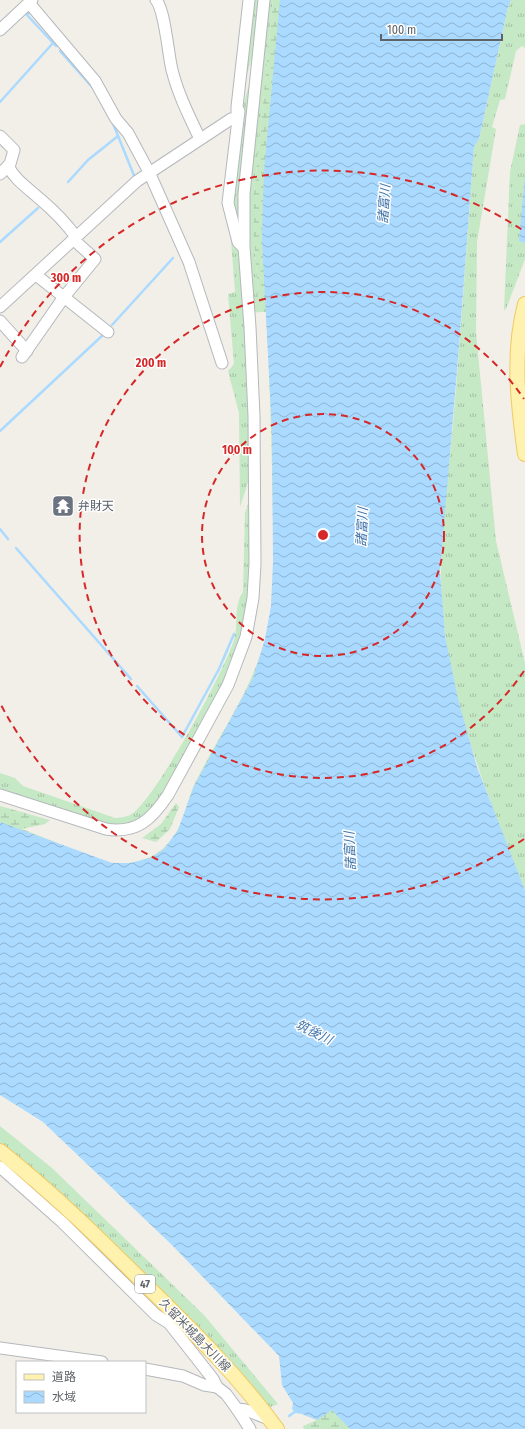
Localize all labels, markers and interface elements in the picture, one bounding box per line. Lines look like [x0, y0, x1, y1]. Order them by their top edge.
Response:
scale bar [381, 16, 502, 42]
text: 100 m [387, 23, 416, 37]
water label: 諸富川 [375, 182, 393, 224]
text: 300 m [50, 271, 81, 285]
text: 200 m [135, 356, 166, 370]
text: 100 m [222, 443, 252, 457]
temple icon: 弁財天 [50, 493, 76, 519]
place label: 弁財天 [78, 499, 114, 513]
water label: 諸富川 [353, 505, 371, 547]
centre of rings [316, 528, 330, 542]
water label: 諸富川 [341, 829, 359, 871]
water label: 筑後川 [293, 1017, 337, 1048]
road number: 47 [135, 1275, 155, 1293]
street label: 久留米城島大川線 [157, 1296, 233, 1374]
legend [16, 1361, 146, 1413]
text: 道路 [52, 1370, 76, 1384]
text: 水域 [52, 1390, 76, 1404]

